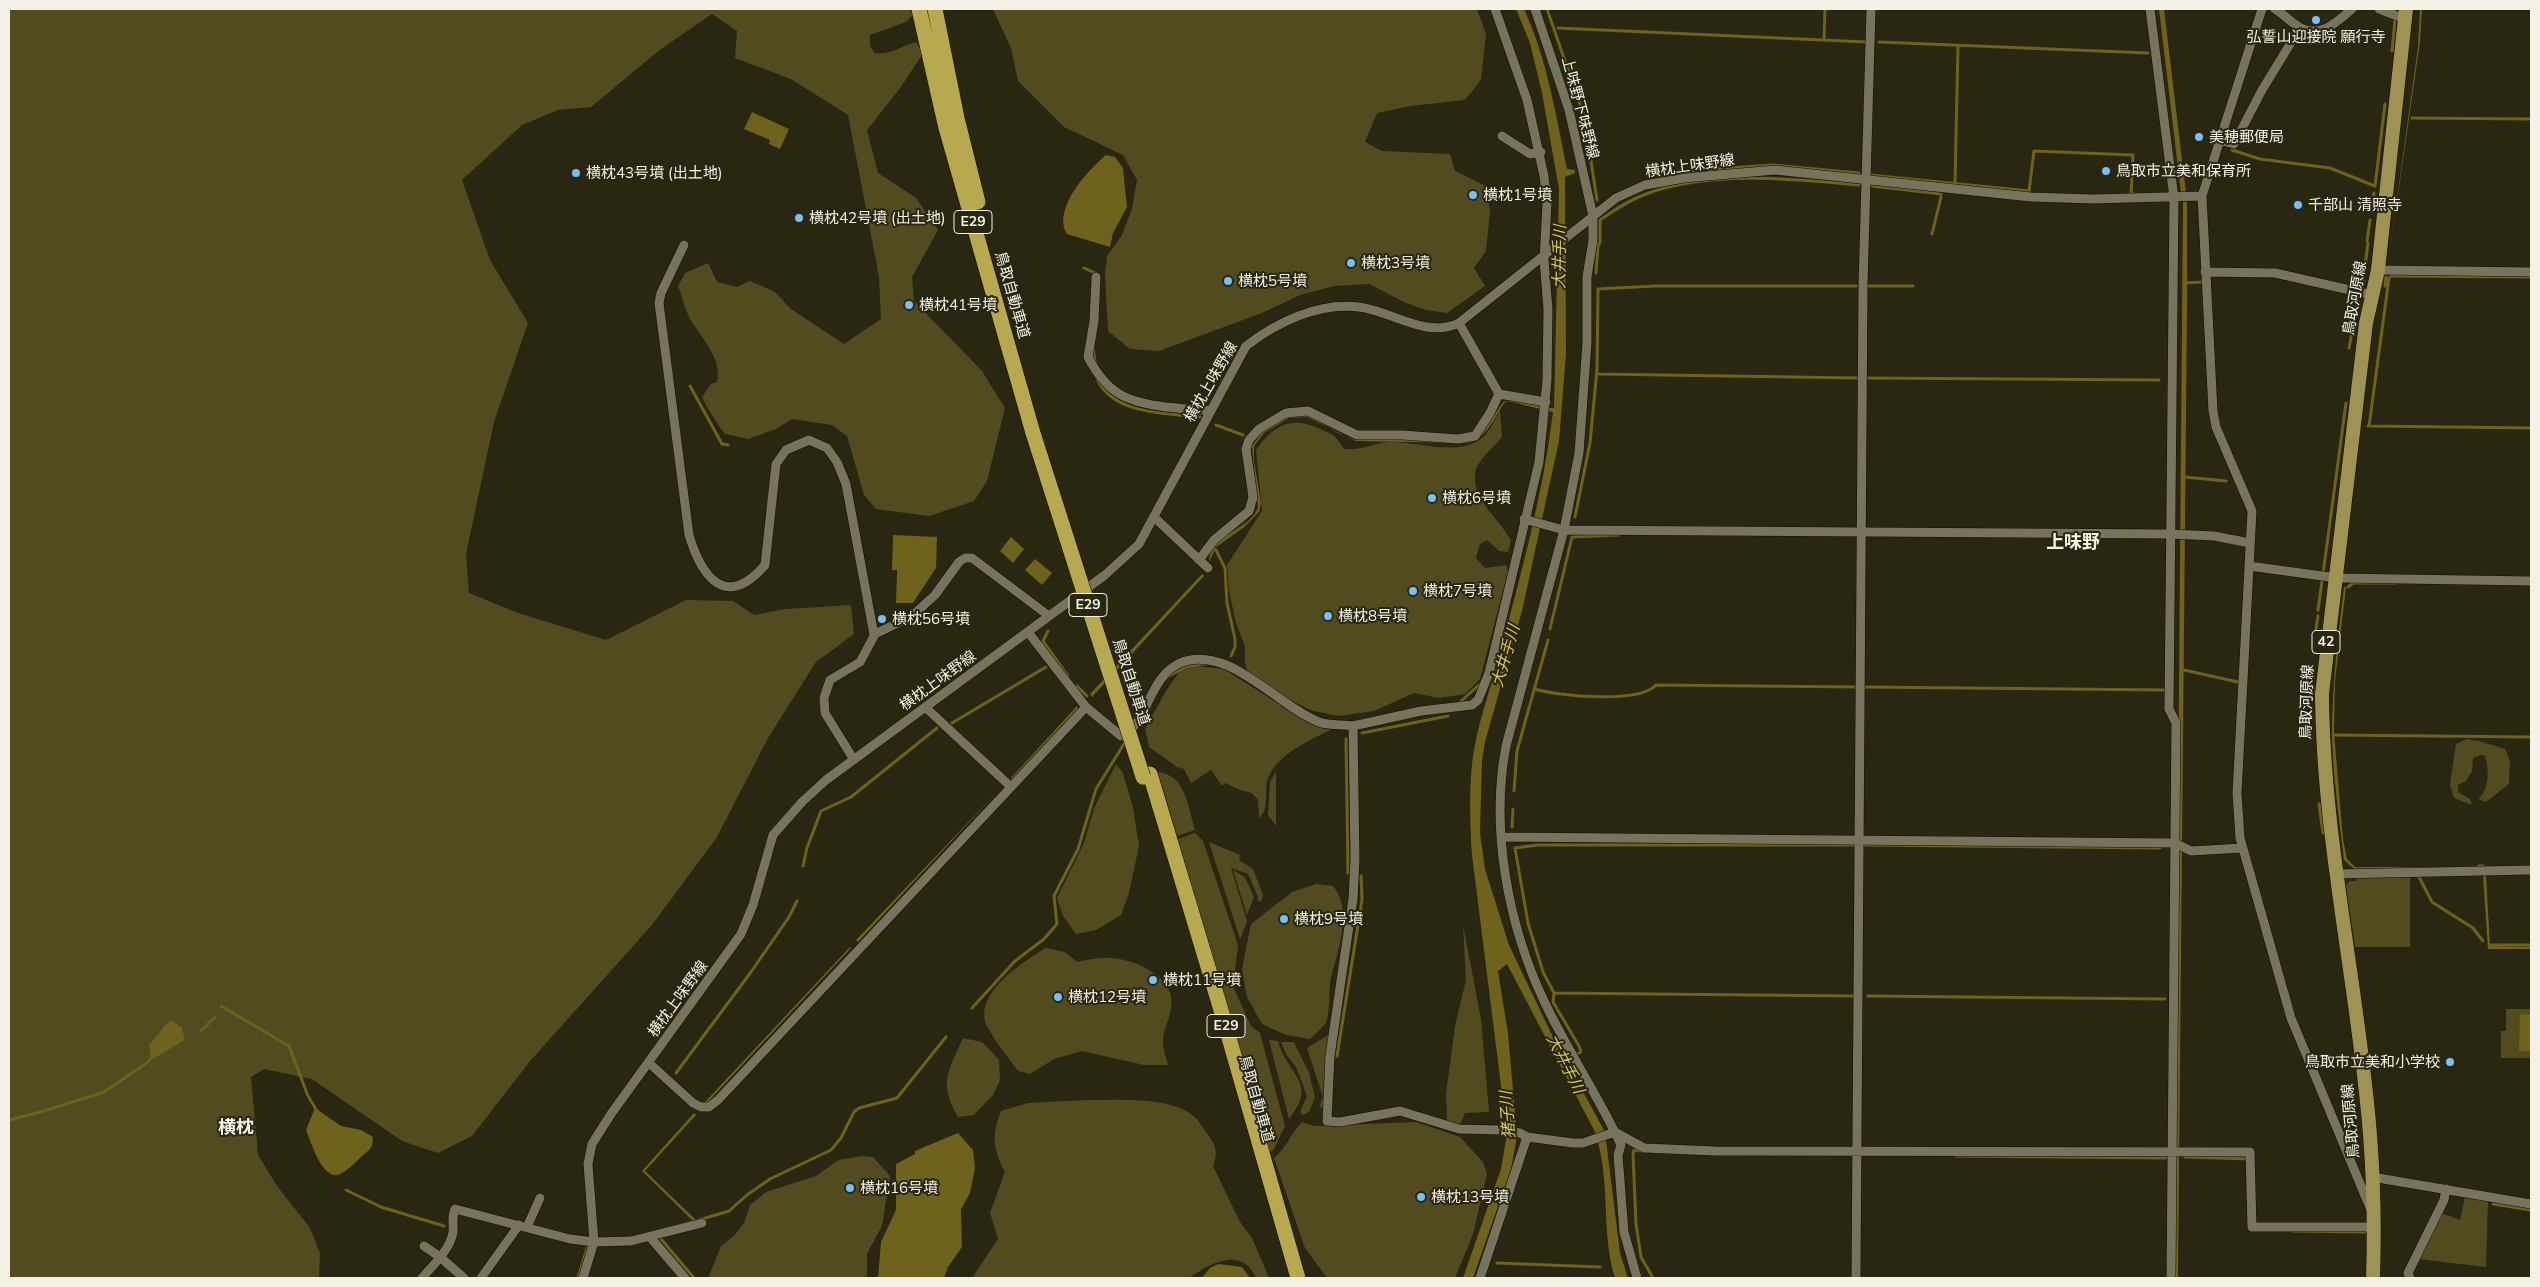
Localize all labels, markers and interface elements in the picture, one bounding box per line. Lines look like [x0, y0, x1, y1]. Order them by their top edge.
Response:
marker: 弘誓山迎接院 願行寺 [2310, 14, 2322, 26]
place label: 弘誓山迎接院 願行寺 [2247, 28, 2385, 46]
street label: 上味野下味野線 [1558, 55, 1602, 161]
place label: 美穂郵便局 [2209, 128, 2284, 146]
marker: 美穂郵便局 [2193, 131, 2205, 143]
street label: 横枕上味野線 [1644, 151, 1736, 181]
place label: 鳥取市立美和保育所 [2116, 162, 2251, 180]
place label: 横枕43号墳 (出土地) [586, 164, 722, 182]
marker: 鳥取市立美和保育所 [2100, 165, 2112, 177]
marker: 横枕43号墳 (出土地) [570, 167, 582, 179]
place label: 横枕1号墳 [1483, 186, 1552, 204]
marker: 横枕1号墳 [1467, 189, 1479, 201]
place label: 千部山 清照寺 [2308, 196, 2402, 214]
marker: 千部山 清照寺 [2292, 199, 2304, 211]
place label: 横枕42号墳 (出土地) [809, 209, 945, 227]
road number: E29 [954, 210, 992, 233]
marker: 横枕42号墳 (出土地) [793, 212, 805, 224]
water label: 大井手川 [1550, 225, 1570, 289]
street label: 鳥取自動車道 [991, 249, 1033, 341]
place label: 横枕3号墳 [1361, 254, 1430, 272]
marker: 横枕3号墳 [1345, 257, 1357, 269]
street label: 鳥取河原線 [2340, 260, 2370, 336]
place label: 横枕5号墳 [1238, 272, 1307, 290]
marker: 横枕5号墳 [1222, 275, 1234, 287]
place label: 横枕41号墳 [919, 296, 997, 314]
marker: 横枕41号墳 [903, 299, 915, 311]
street label: 横枕上味野線 [1181, 339, 1241, 425]
place label: 横枕6号墳 [1442, 489, 1511, 507]
marker: 横枕6号墳 [1426, 492, 1438, 504]
district label: 上味野 [2046, 532, 2100, 554]
place label: 横枕7号墳 [1423, 582, 1492, 600]
marker: 横枕7号墳 [1407, 585, 1419, 597]
road number: E29 [1069, 594, 1107, 616]
place label: 横枕8号墳 [1338, 607, 1407, 625]
place label: 横枕56号墳 [892, 610, 970, 628]
marker: 横枕8号墳 [1322, 610, 1334, 622]
marker: 横枕56号墳 [876, 613, 888, 625]
water label: 大井手川 [1488, 623, 1524, 689]
road number: 42 [2312, 630, 2340, 654]
street label: 鳥取自動車道 [1109, 636, 1153, 728]
street label: 横枕上味野線 [896, 647, 980, 715]
street label: 鳥取河原線 [2297, 664, 2317, 740]
place label: 横枕9号墳 [1294, 910, 1363, 928]
marker: 横枕9号墳 [1278, 913, 1290, 925]
street label: 横枕上味野線 [644, 957, 712, 1041]
place label: 横枕11号墳 [1163, 971, 1241, 989]
marker: 横枕11号墳 [1147, 974, 1159, 986]
place label: 横枕12号墳 [1068, 988, 1146, 1006]
marker: 横枕12号墳 [1052, 991, 1064, 1003]
road number: E29 [1207, 1014, 1245, 1038]
water label: 大井手川 [1542, 1031, 1588, 1097]
street label: 鳥取自動車道 [1235, 1053, 1277, 1145]
place label: 鳥取市立美和小学校 [2305, 1053, 2440, 1071]
marker: 鳥取市立美和小学校 [2444, 1056, 2456, 1068]
street label: 鳥取河原線 [2339, 1083, 2363, 1159]
water label: 猪子川 [1497, 1090, 1519, 1140]
district label: 横枕 [218, 1117, 254, 1139]
place label: 横枕16号墳 [860, 1179, 938, 1197]
marker: 横枕16号墳 [844, 1182, 856, 1194]
place label: 横枕13号墳 [1431, 1188, 1509, 1206]
marker: 横枕13号墳 [1415, 1191, 1427, 1203]

